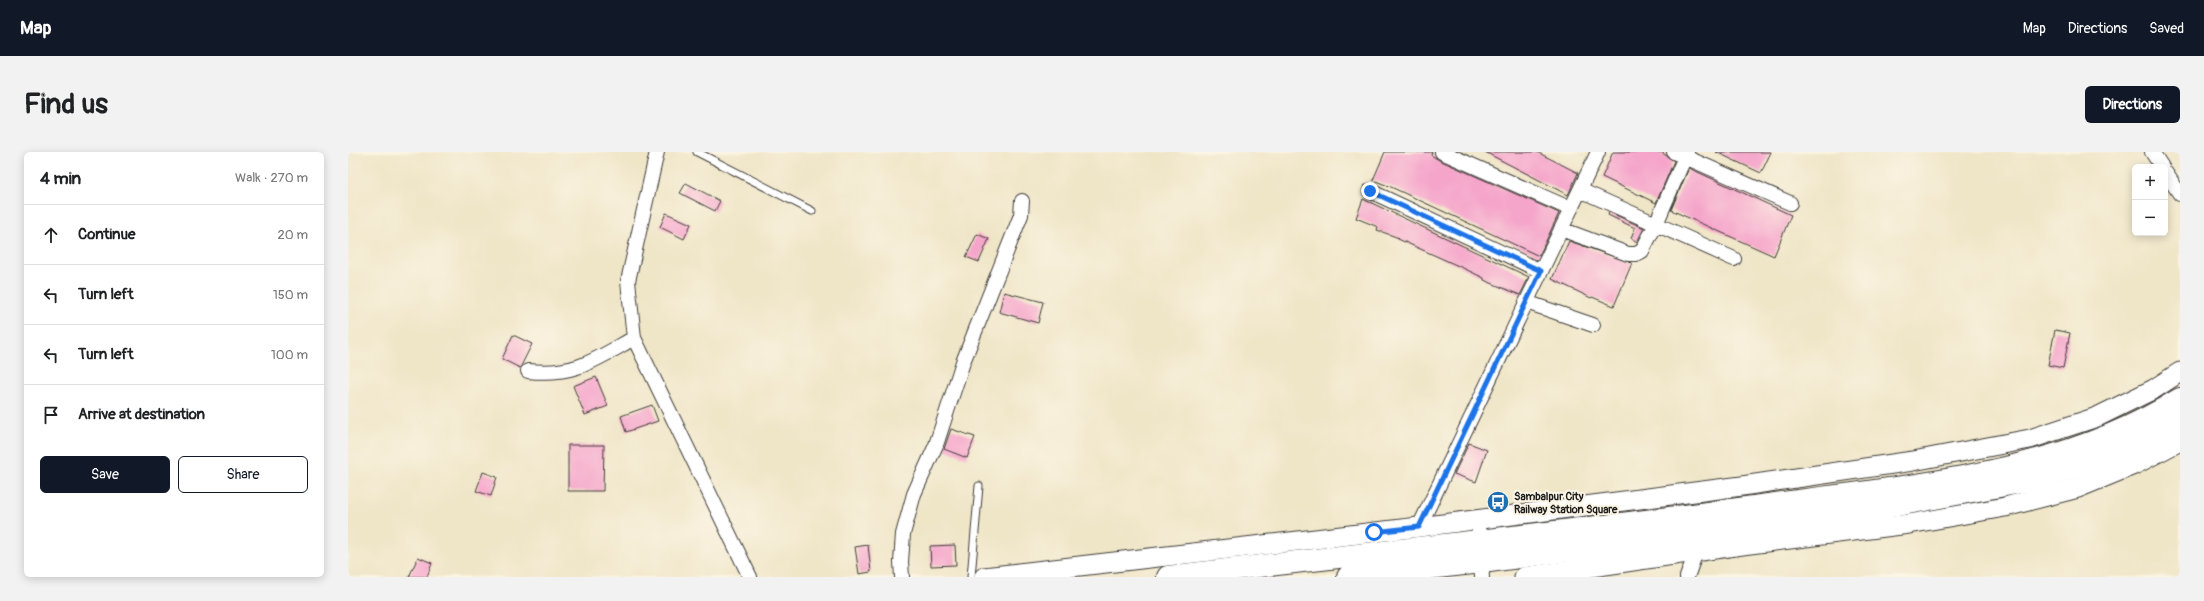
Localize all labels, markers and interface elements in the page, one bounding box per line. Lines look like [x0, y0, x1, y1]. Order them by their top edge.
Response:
text: Map [20, 16, 51, 40]
text: Map [2023, 20, 2046, 37]
text: Directions [2068, 20, 2127, 37]
text: Saved [2149, 20, 2184, 37]
button: Directions [2085, 86, 2180, 123]
text: Find us [24, 87, 108, 122]
map controls [2132, 164, 2168, 236]
button: + [2132, 164, 2168, 200]
text: 4 min [40, 168, 81, 189]
text: Walk · 270 m [235, 170, 308, 186]
route end [1361, 182, 1379, 200]
button: − [2132, 200, 2168, 236]
icon: ahead [40, 224, 62, 246]
text: Continue [78, 225, 136, 244]
text: 20 m [277, 227, 308, 243]
icon: left [40, 284, 62, 306]
text: Turn left [78, 285, 134, 304]
text: 150 m [273, 287, 308, 303]
icon: left [40, 344, 62, 366]
text: Turn left [78, 345, 134, 364]
text: 100 m [271, 347, 308, 363]
icon: arrive [40, 404, 62, 426]
text: Arrive at destination [78, 405, 205, 424]
button: Save [40, 456, 170, 493]
button: Share [178, 456, 308, 493]
bus stop icon: Sambalpur City Railway Station Square [1485, 489, 1511, 515]
place label: Sambalpur City Railway Station Square [1514, 490, 1618, 516]
route start [1365, 523, 1383, 541]

